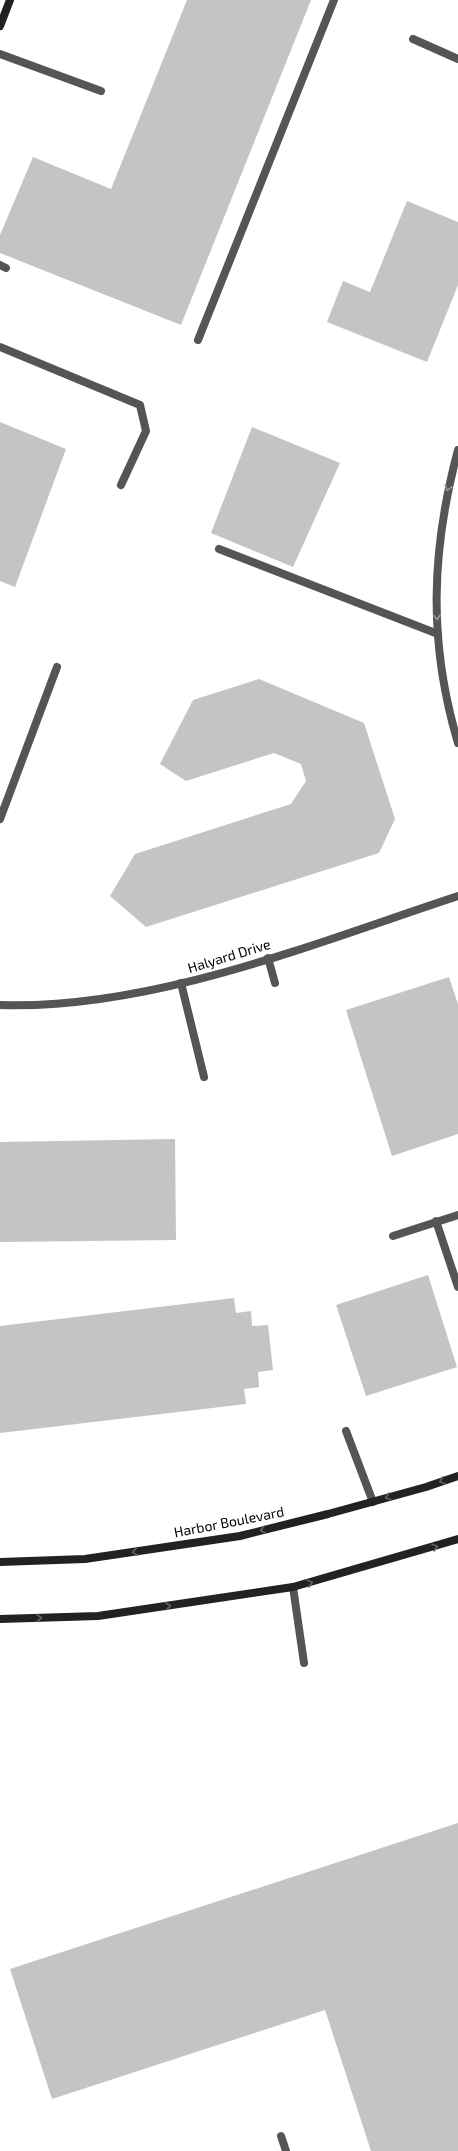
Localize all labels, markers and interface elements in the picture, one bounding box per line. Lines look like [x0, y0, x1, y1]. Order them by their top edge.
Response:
one-way arrow [444, 484, 453, 491]
one-way arrow [432, 614, 441, 620]
street label: Halyard Drive [185, 935, 272, 976]
one-way arrow [439, 1476, 446, 1485]
one-way arrow [385, 1492, 392, 1501]
street label: Harbor Boulevard [172, 1502, 285, 1541]
one-way arrow [259, 1526, 266, 1534]
one-way arrow [431, 1543, 438, 1552]
one-way arrow [131, 1547, 138, 1556]
one-way arrow [306, 1579, 313, 1588]
one-way arrow [165, 1602, 171, 1611]
one-way arrow [36, 1614, 42, 1623]

